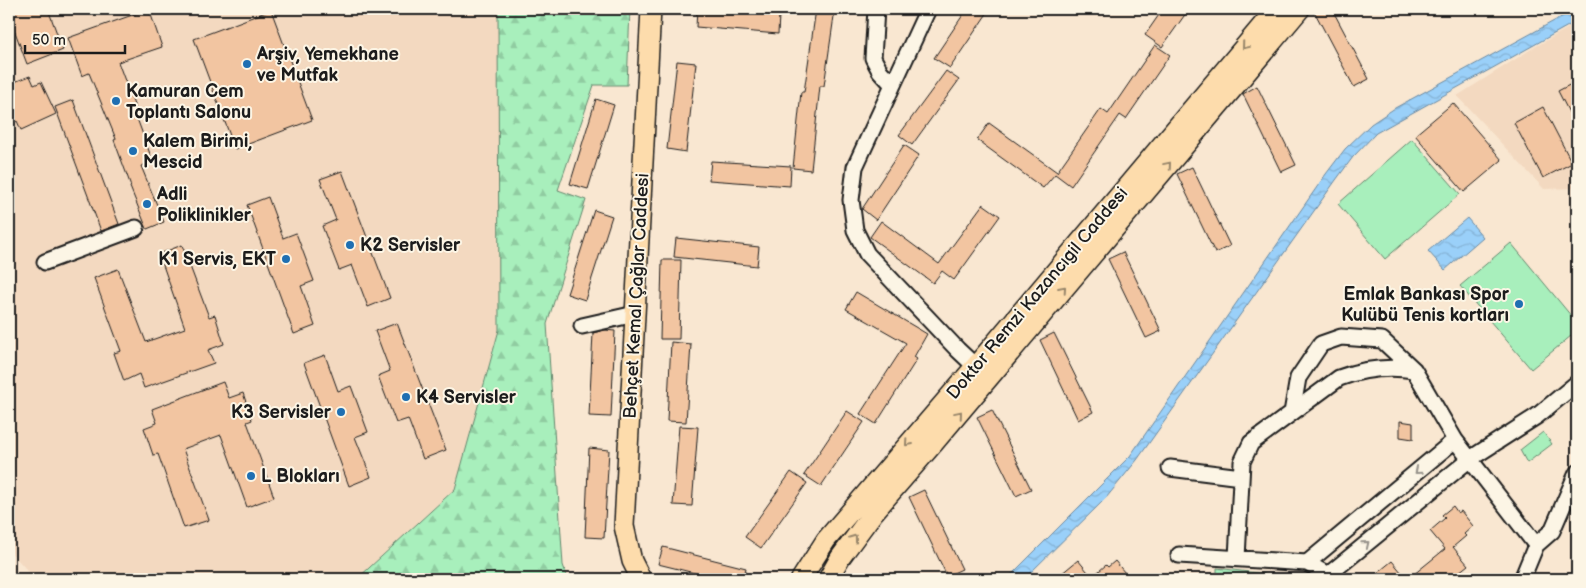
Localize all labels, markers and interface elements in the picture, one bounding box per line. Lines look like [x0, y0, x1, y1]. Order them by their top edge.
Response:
scale bar [25, 22, 125, 54]
text: 50 m [32, 31, 66, 50]
one-way arrow [1242, 40, 1250, 49]
place label: Arşiv, Yemekhane ve Mutfak [256, 44, 399, 86]
marker: Arşiv, Yemekhane ve Mutfak [241, 58, 253, 70]
place label: Kamuran Cem Toplantı Salonu [126, 81, 251, 123]
marker: Kamuran Cem Toplantı Salonu [110, 95, 122, 107]
place label: Kalem Birimi, Mescid [143, 131, 252, 173]
marker: Kalem Birimi, Mescid [127, 145, 139, 157]
one-way arrow [1163, 162, 1172, 171]
street label: Behçet Kemal Çağlar Caddesi [620, 173, 653, 419]
street label: Doktor Remzi Kazancıgil Caddesi [943, 183, 1132, 404]
place label: Adli Poliklinikler [156, 184, 252, 226]
marker: Adli Poliklinikler [141, 198, 153, 210]
place label: K2 Servisler [360, 235, 461, 256]
marker: K2 Servisler [344, 239, 356, 251]
place label: K1 Servis, EKT [158, 249, 277, 270]
marker: K1 Servis, EKT [280, 253, 292, 265]
place label: Emlak Bankası Spor Kulübü Tenis kortları [1341, 284, 1510, 326]
one-way arrow [1057, 286, 1065, 295]
marker: Emlak Bankası Spor Kulübü Tenis kortları [1513, 298, 1525, 310]
place label: K4 Servisler [416, 387, 517, 408]
marker: K4 Servisler [400, 391, 412, 403]
place label: K3 Servisler [231, 402, 332, 423]
marker: K3 Servisler [335, 406, 347, 418]
one-way arrow [953, 410, 962, 419]
one-way arrow [905, 437, 914, 446]
one-way arrow [1414, 465, 1423, 474]
place label: L Blokları [261, 466, 340, 487]
marker: L Blokları [245, 470, 257, 482]
one-way arrow [849, 535, 857, 544]
one-way arrow [1360, 542, 1369, 550]

